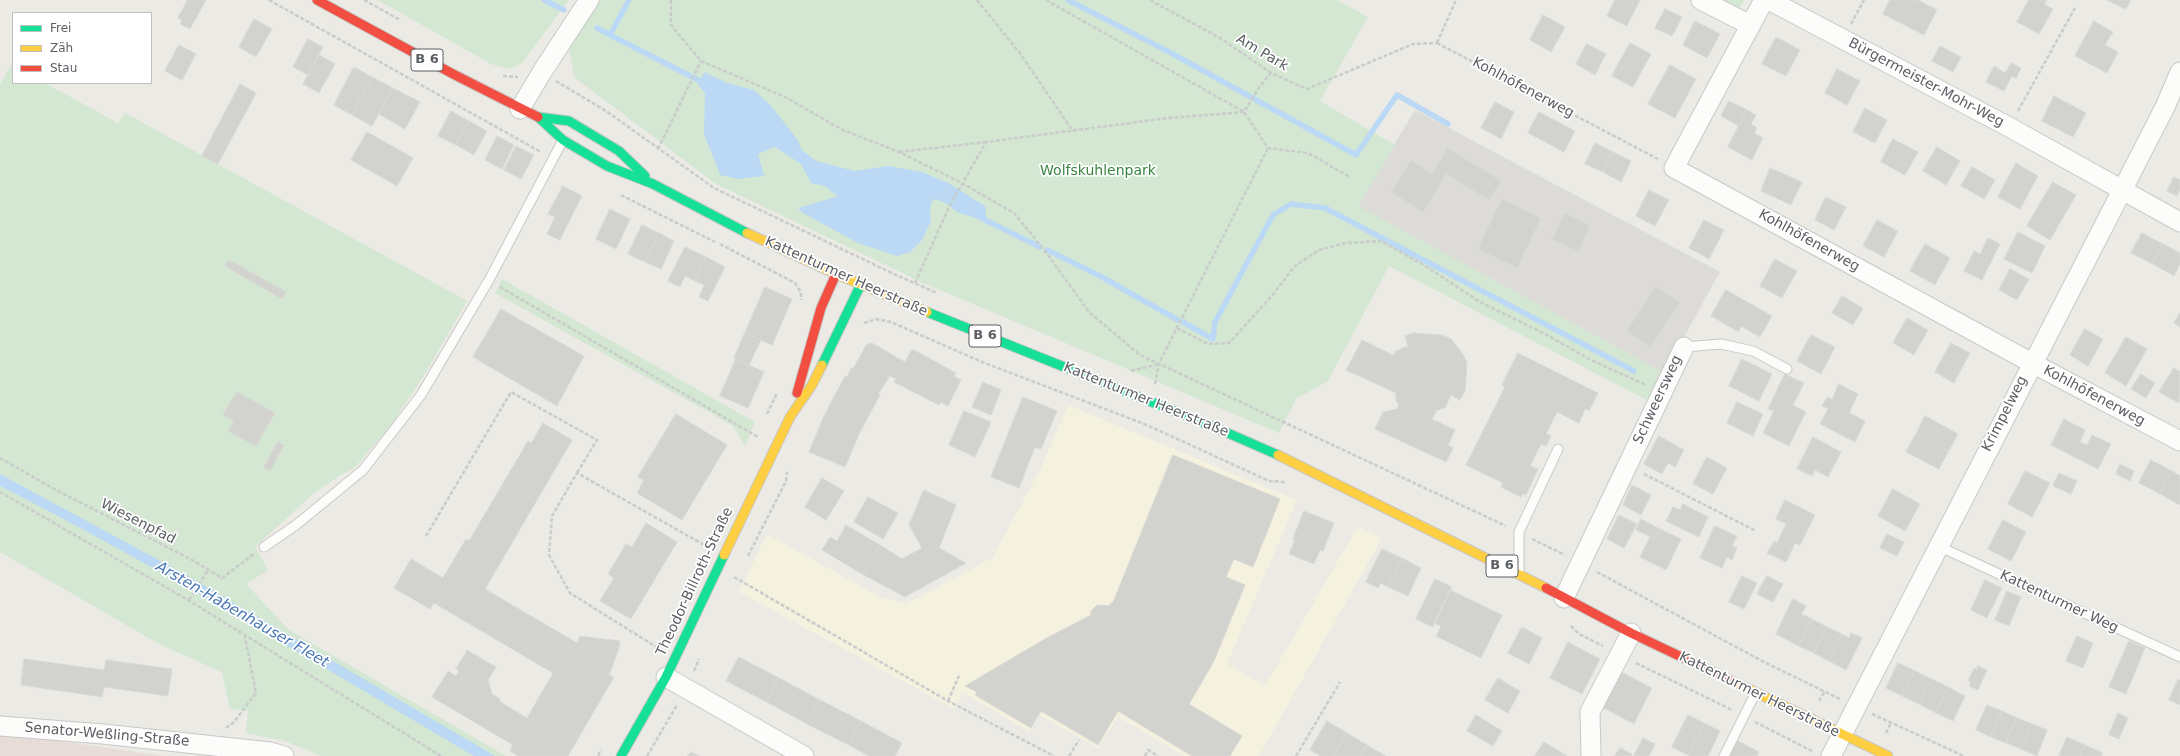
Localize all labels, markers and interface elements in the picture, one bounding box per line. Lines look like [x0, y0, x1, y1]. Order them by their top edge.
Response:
legend [12, 12, 152, 84]
text: Frei [50, 21, 71, 35]
street label: Am Park [1233, 31, 1291, 75]
street label: Bürgermeister-Mohr-Weg [1845, 35, 2007, 131]
text: Zäh [50, 41, 73, 55]
road number: B 6 [411, 49, 443, 71]
street label: Kohlhöfenerweg [1469, 54, 1577, 122]
text: Stau [50, 61, 77, 75]
park label: Wolfskuhlenpark [1040, 163, 1156, 179]
street label: Kohlhöfenerweg [1756, 206, 1862, 276]
street label: Kattenturmer Heerstraße [762, 233, 930, 321]
road number: B 6 [969, 325, 1001, 347]
street label: Schweersweg [1630, 353, 1686, 447]
street label: Kattenturmer Heerstraße [1061, 359, 1231, 441]
street label: Kohlhöfenerweg [2040, 362, 2148, 430]
street label: Krimpelweg [1979, 373, 2031, 455]
street label: Wiesenpfad [98, 496, 178, 548]
street label: Theodor-Billroth-Straße [653, 505, 737, 659]
road number: B 6 [1486, 555, 1518, 577]
water label: Arsten-Habenhauser Fleet [152, 558, 332, 672]
street label: Kattenturmer Weg [1997, 567, 2121, 637]
street label: Kattenturmer Heerstraße [1676, 649, 1842, 741]
street label: Senator-Weßling-Straße [24, 719, 190, 751]

